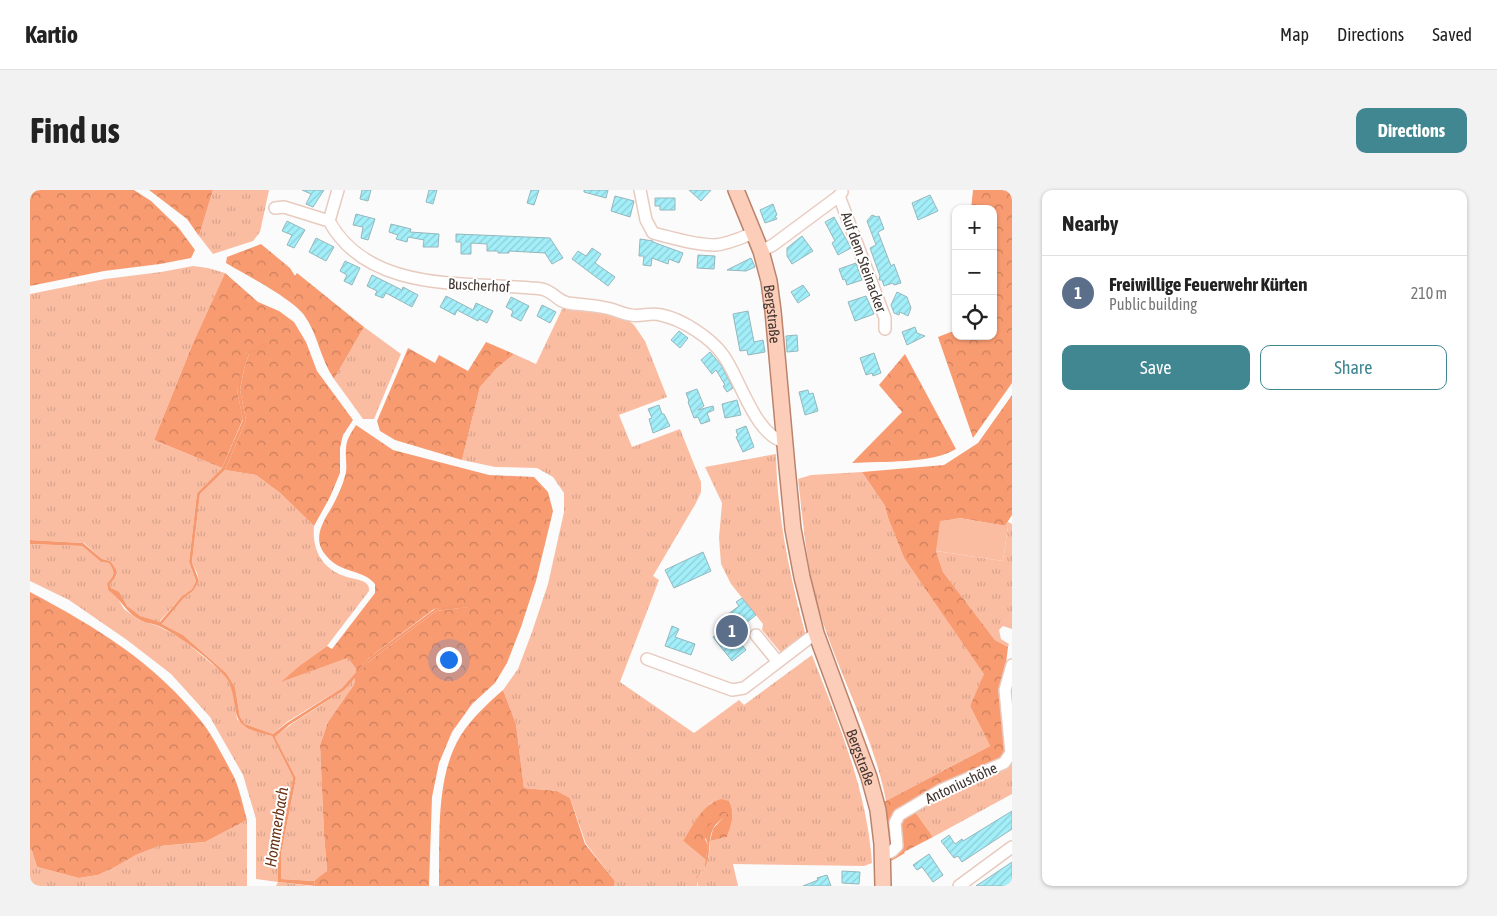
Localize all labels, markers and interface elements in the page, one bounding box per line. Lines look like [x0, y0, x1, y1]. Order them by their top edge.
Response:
text: Kartio [25, 21, 78, 48]
text: Map [1280, 24, 1309, 45]
text: Directions [1337, 24, 1404, 45]
text: Saved [1432, 24, 1472, 45]
button: Directions [1356, 108, 1467, 153]
text: Find us [30, 110, 120, 150]
map controls [952, 205, 997, 340]
button: + [952, 205, 997, 250]
street label: Auf dem Steinacker [838, 209, 890, 315]
text: Nearby [1062, 211, 1118, 235]
button: − [952, 250, 997, 295]
text: Freiwillige Feuerwehr Kürten [1109, 273, 1307, 295]
street label: Buscherhof [448, 275, 510, 295]
street label: Bergstraße [761, 283, 784, 344]
text: 1 [1074, 284, 1082, 302]
text: 210 m [1411, 284, 1447, 302]
button: locate [952, 295, 997, 340]
text: Public building [1109, 295, 1197, 313]
button: Save [1062, 345, 1250, 390]
button: Share [1260, 345, 1447, 390]
pin: 1 [716, 612, 748, 650]
your location [436, 647, 462, 673]
street label: Bergstraße [844, 727, 879, 787]
street label: Antoniushöhe [922, 759, 1000, 807]
water label: Hommerbach [261, 786, 291, 868]

